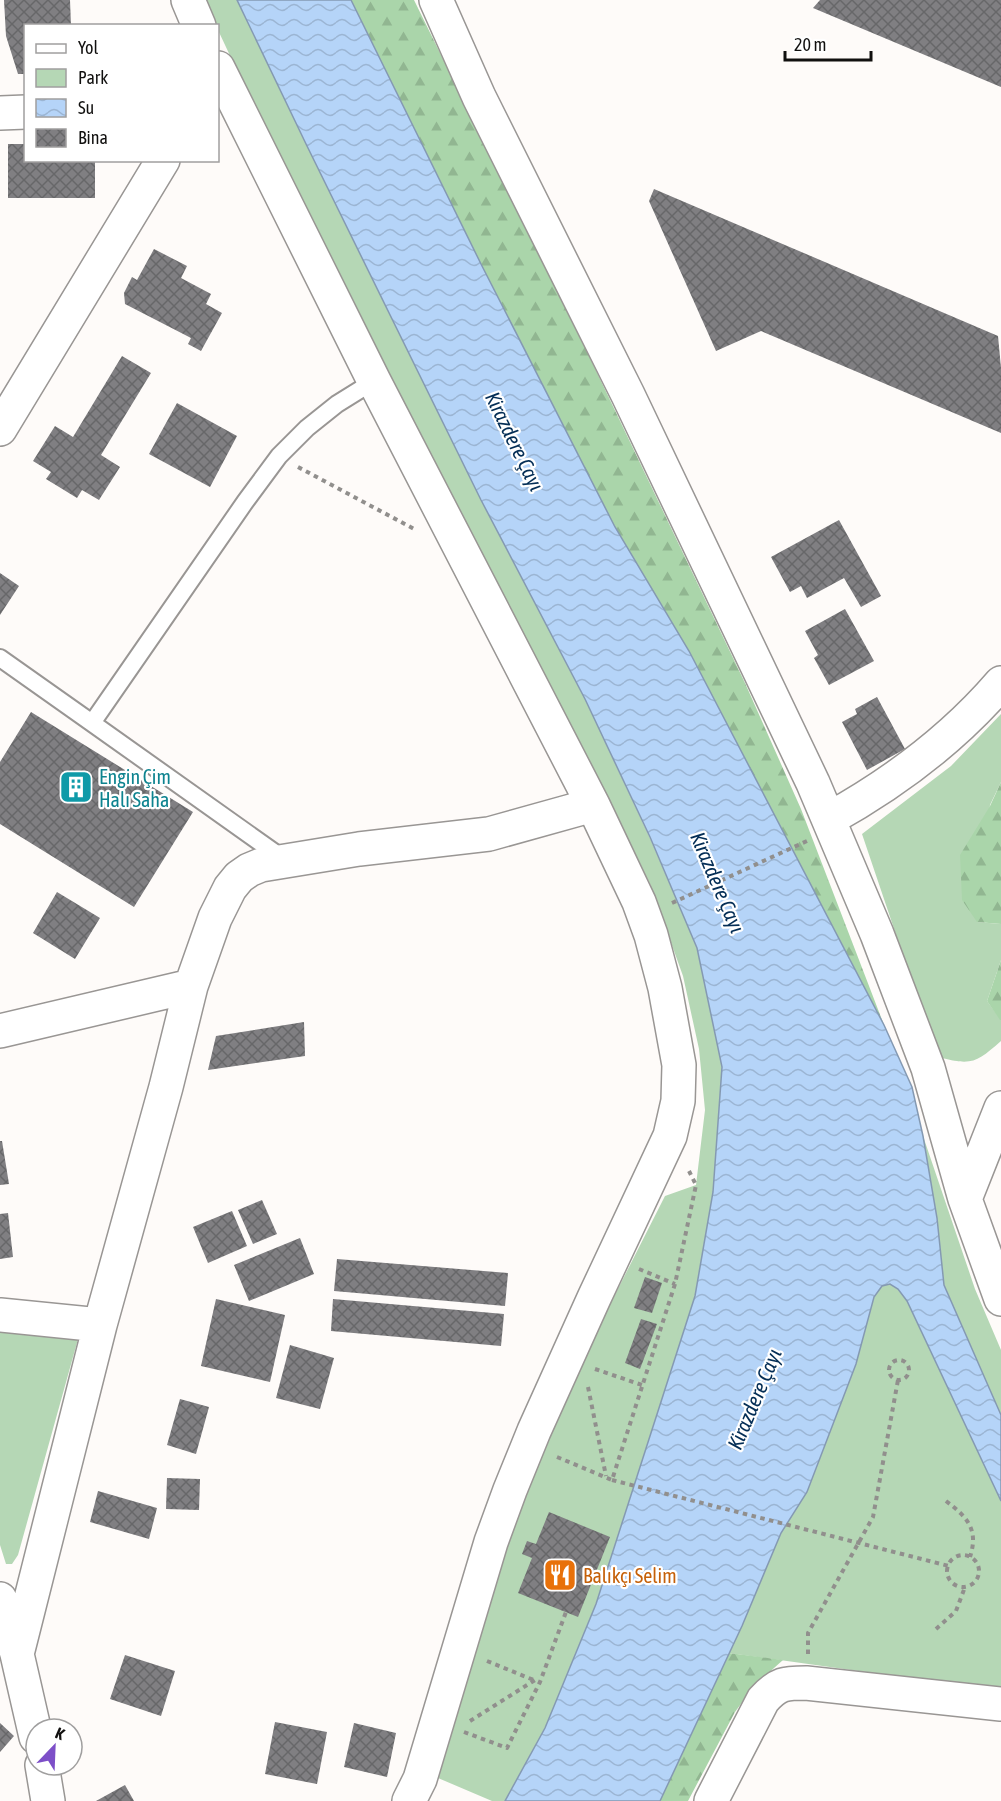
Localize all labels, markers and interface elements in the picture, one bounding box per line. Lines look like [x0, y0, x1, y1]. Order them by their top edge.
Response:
legend [24, 24, 219, 162]
scale bar [785, 24, 870, 62]
text: 20 m [794, 34, 826, 55]
text: Yol [78, 37, 98, 58]
text: Park [78, 67, 108, 88]
text: Su [78, 97, 94, 118]
text: Bina [78, 127, 108, 148]
water label: Kirazdere Çayı [481, 388, 549, 494]
place label: Engin Çim Halı Saha [99, 765, 171, 811]
building icon: Engin Çim Halı Saha [58, 769, 94, 805]
water label: Kirazdere Çayı [686, 828, 750, 936]
water label: Kirazdere Çayı [722, 1345, 786, 1453]
restaurant icon: Balıkçı Selim [542, 1557, 578, 1593]
place label: Balıkçı Selim [583, 1564, 677, 1587]
north arrow [24, 1717, 84, 1777]
text: K [53, 1723, 67, 1743]

